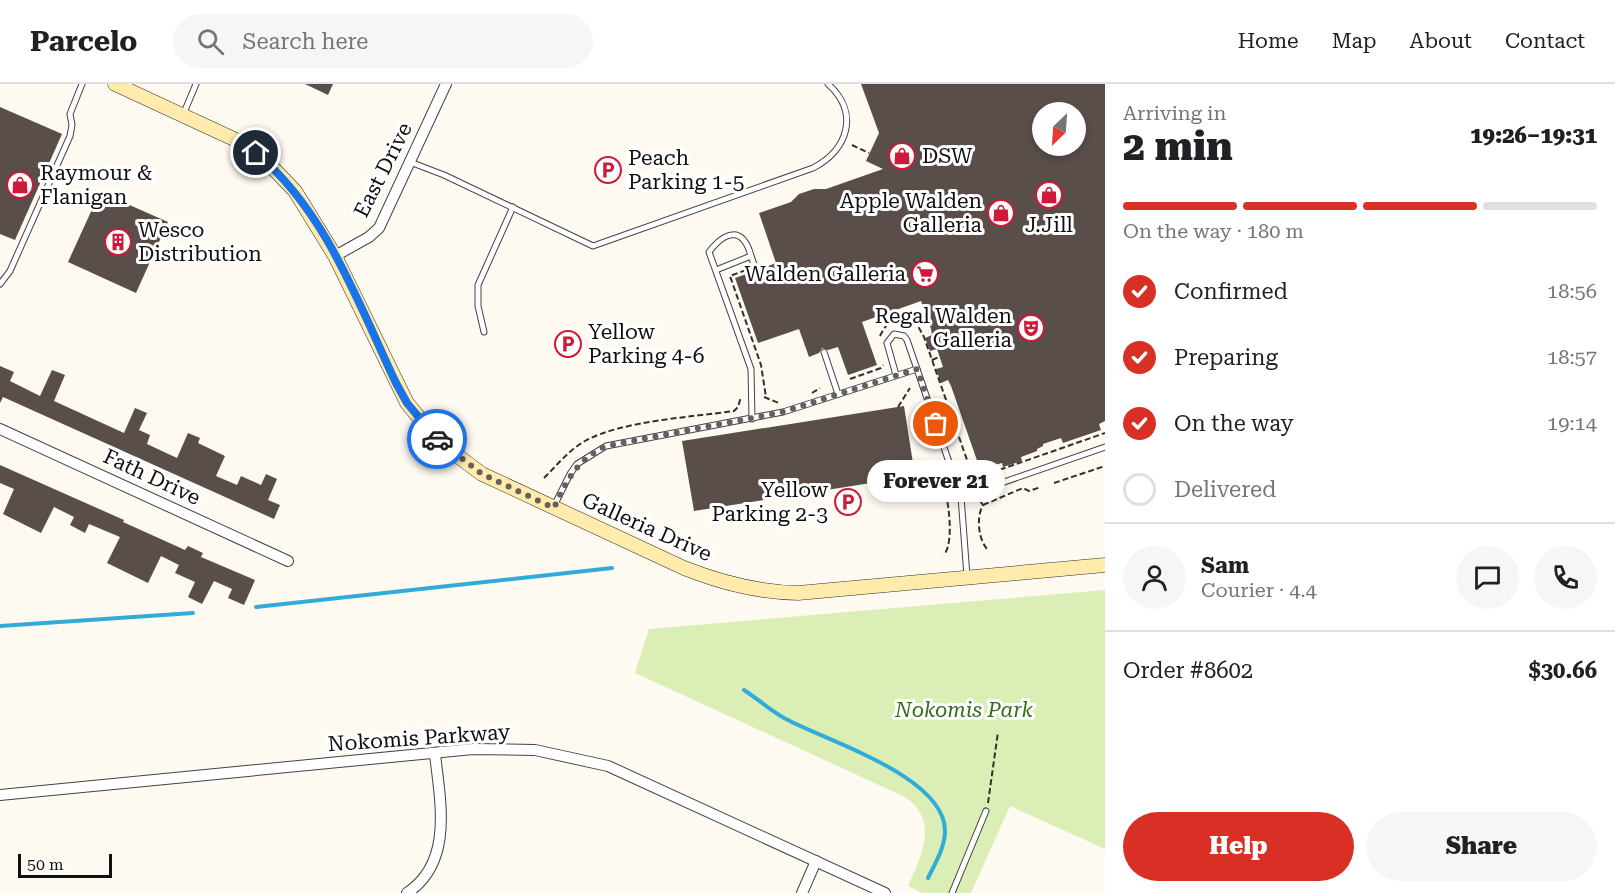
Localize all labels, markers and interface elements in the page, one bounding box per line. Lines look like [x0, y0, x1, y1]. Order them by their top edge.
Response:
search box [173, 14, 593, 68]
text: Parcelo [30, 25, 137, 58]
icon: search [194, 25, 227, 58]
text: Search here [242, 29, 368, 54]
text: Home [1238, 29, 1299, 53]
text: Map [1332, 29, 1377, 53]
text: About [1410, 29, 1472, 53]
text: Contact [1505, 29, 1585, 53]
text: Arriving in [1123, 101, 1226, 125]
north arrow [1032, 102, 1086, 156]
map controls [1032, 102, 1086, 156]
street label: East Drive [349, 119, 417, 221]
text: 19:26–19:31 [1470, 123, 1597, 148]
text: 2 min [1123, 124, 1233, 170]
pin [230, 127, 281, 178]
icon: home [239, 136, 272, 169]
shop icon: DSW [887, 141, 917, 171]
place label: DSW [922, 144, 973, 168]
place label: Peach Parking 1-5 [628, 146, 745, 194]
parking icon: Peach Parking 1-5 [593, 155, 623, 185]
place label: Raymour & Flanigan [40, 161, 152, 209]
shop icon: Raymour & Flanigan [5, 170, 35, 200]
shop icon: J.Jill [1034, 180, 1064, 210]
place label: Apple Walden Galleria [840, 189, 983, 237]
shop icon: Apple Walden Galleria [986, 198, 1016, 228]
place label: J.Jill [1025, 213, 1073, 237]
place label: Wesco Distribution [138, 218, 262, 266]
text: On the way · 180 m [1123, 219, 1304, 243]
building icon: Wesco Distribution [103, 227, 133, 257]
supermarket icon: Walden Galleria [910, 259, 940, 289]
place label: Walden Galleria [745, 262, 907, 286]
icon: check [1123, 275, 1156, 308]
text: Confirmed [1174, 279, 1288, 304]
text: 18:56 [1547, 279, 1597, 303]
place label: Regal Walden Galleria [875, 304, 1013, 352]
theatre icon: Regal Walden Galleria [1016, 313, 1046, 343]
place label: Yellow Parking 4-6 [588, 320, 705, 368]
parking icon: Yellow Parking 4-6 [553, 329, 583, 359]
icon: check [1123, 341, 1156, 374]
text: Preparing [1174, 345, 1278, 370]
text: 18:57 [1547, 345, 1597, 369]
pin [910, 398, 961, 449]
icon: bag [919, 407, 952, 440]
icon: check [1123, 407, 1156, 440]
courier [407, 409, 467, 469]
text: On the way [1174, 411, 1294, 436]
text: 19:14 [1547, 411, 1597, 435]
icon: car [421, 423, 454, 456]
street label: Fath Drive [100, 444, 204, 510]
callout: Forever 21 [867, 460, 1005, 502]
text: Forever 21 [883, 469, 989, 493]
text: Delivered [1174, 477, 1276, 502]
place label: Yellow Parking 2-3 [711, 478, 829, 526]
parking icon: Yellow Parking 2-3 [833, 487, 863, 517]
street label: Galleria Drive [578, 488, 716, 566]
button: person [1123, 546, 1186, 609]
button: chat [1456, 546, 1519, 609]
button: phone [1534, 546, 1597, 609]
text: Sam [1201, 553, 1249, 578]
text: Courier · 4.4 [1201, 578, 1317, 602]
text: Order #8602 [1123, 658, 1253, 683]
text: $30.66 [1528, 658, 1597, 683]
park label: Nokomis Park [894, 698, 1034, 722]
street label: Nokomis Parkway [327, 720, 512, 756]
button: Help [1123, 812, 1354, 881]
button: Share [1366, 812, 1597, 881]
scale bar [18, 851, 112, 878]
text: 50 m [27, 855, 64, 874]

